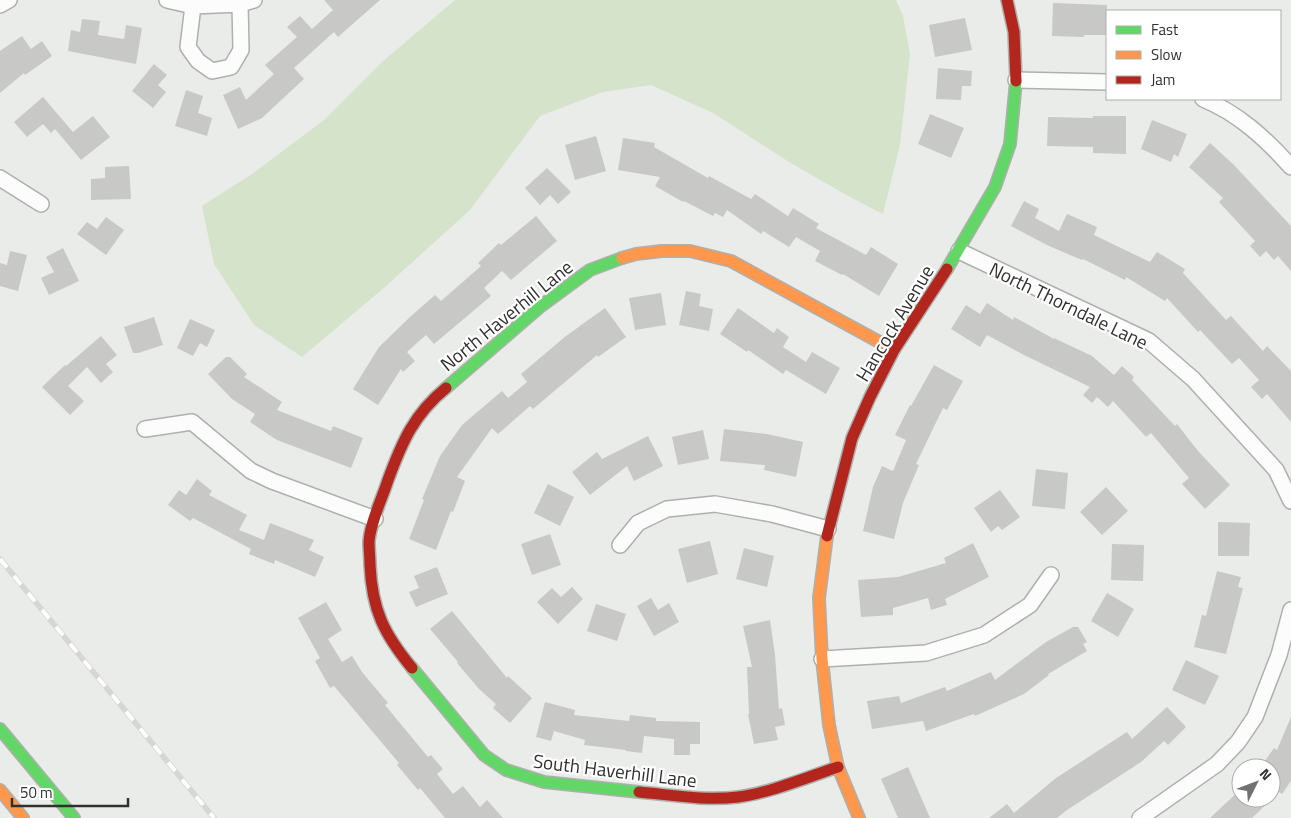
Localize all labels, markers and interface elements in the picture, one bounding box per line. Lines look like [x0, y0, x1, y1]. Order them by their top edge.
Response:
legend [1106, 10, 1281, 100]
text: Fast [1151, 18, 1179, 41]
text: Slow [1151, 43, 1182, 66]
text: Jam [1151, 68, 1175, 91]
street label: North Haverhill Lane [433, 252, 579, 378]
street label: North Thorndale Lane [985, 254, 1153, 356]
street label: Hancock Avenue [848, 259, 940, 387]
street label: South Haverhill Lane [532, 746, 698, 794]
north arrow [1231, 758, 1281, 808]
text: N [1255, 763, 1277, 785]
scale bar [12, 776, 129, 808]
text: 50 m [20, 781, 53, 804]

